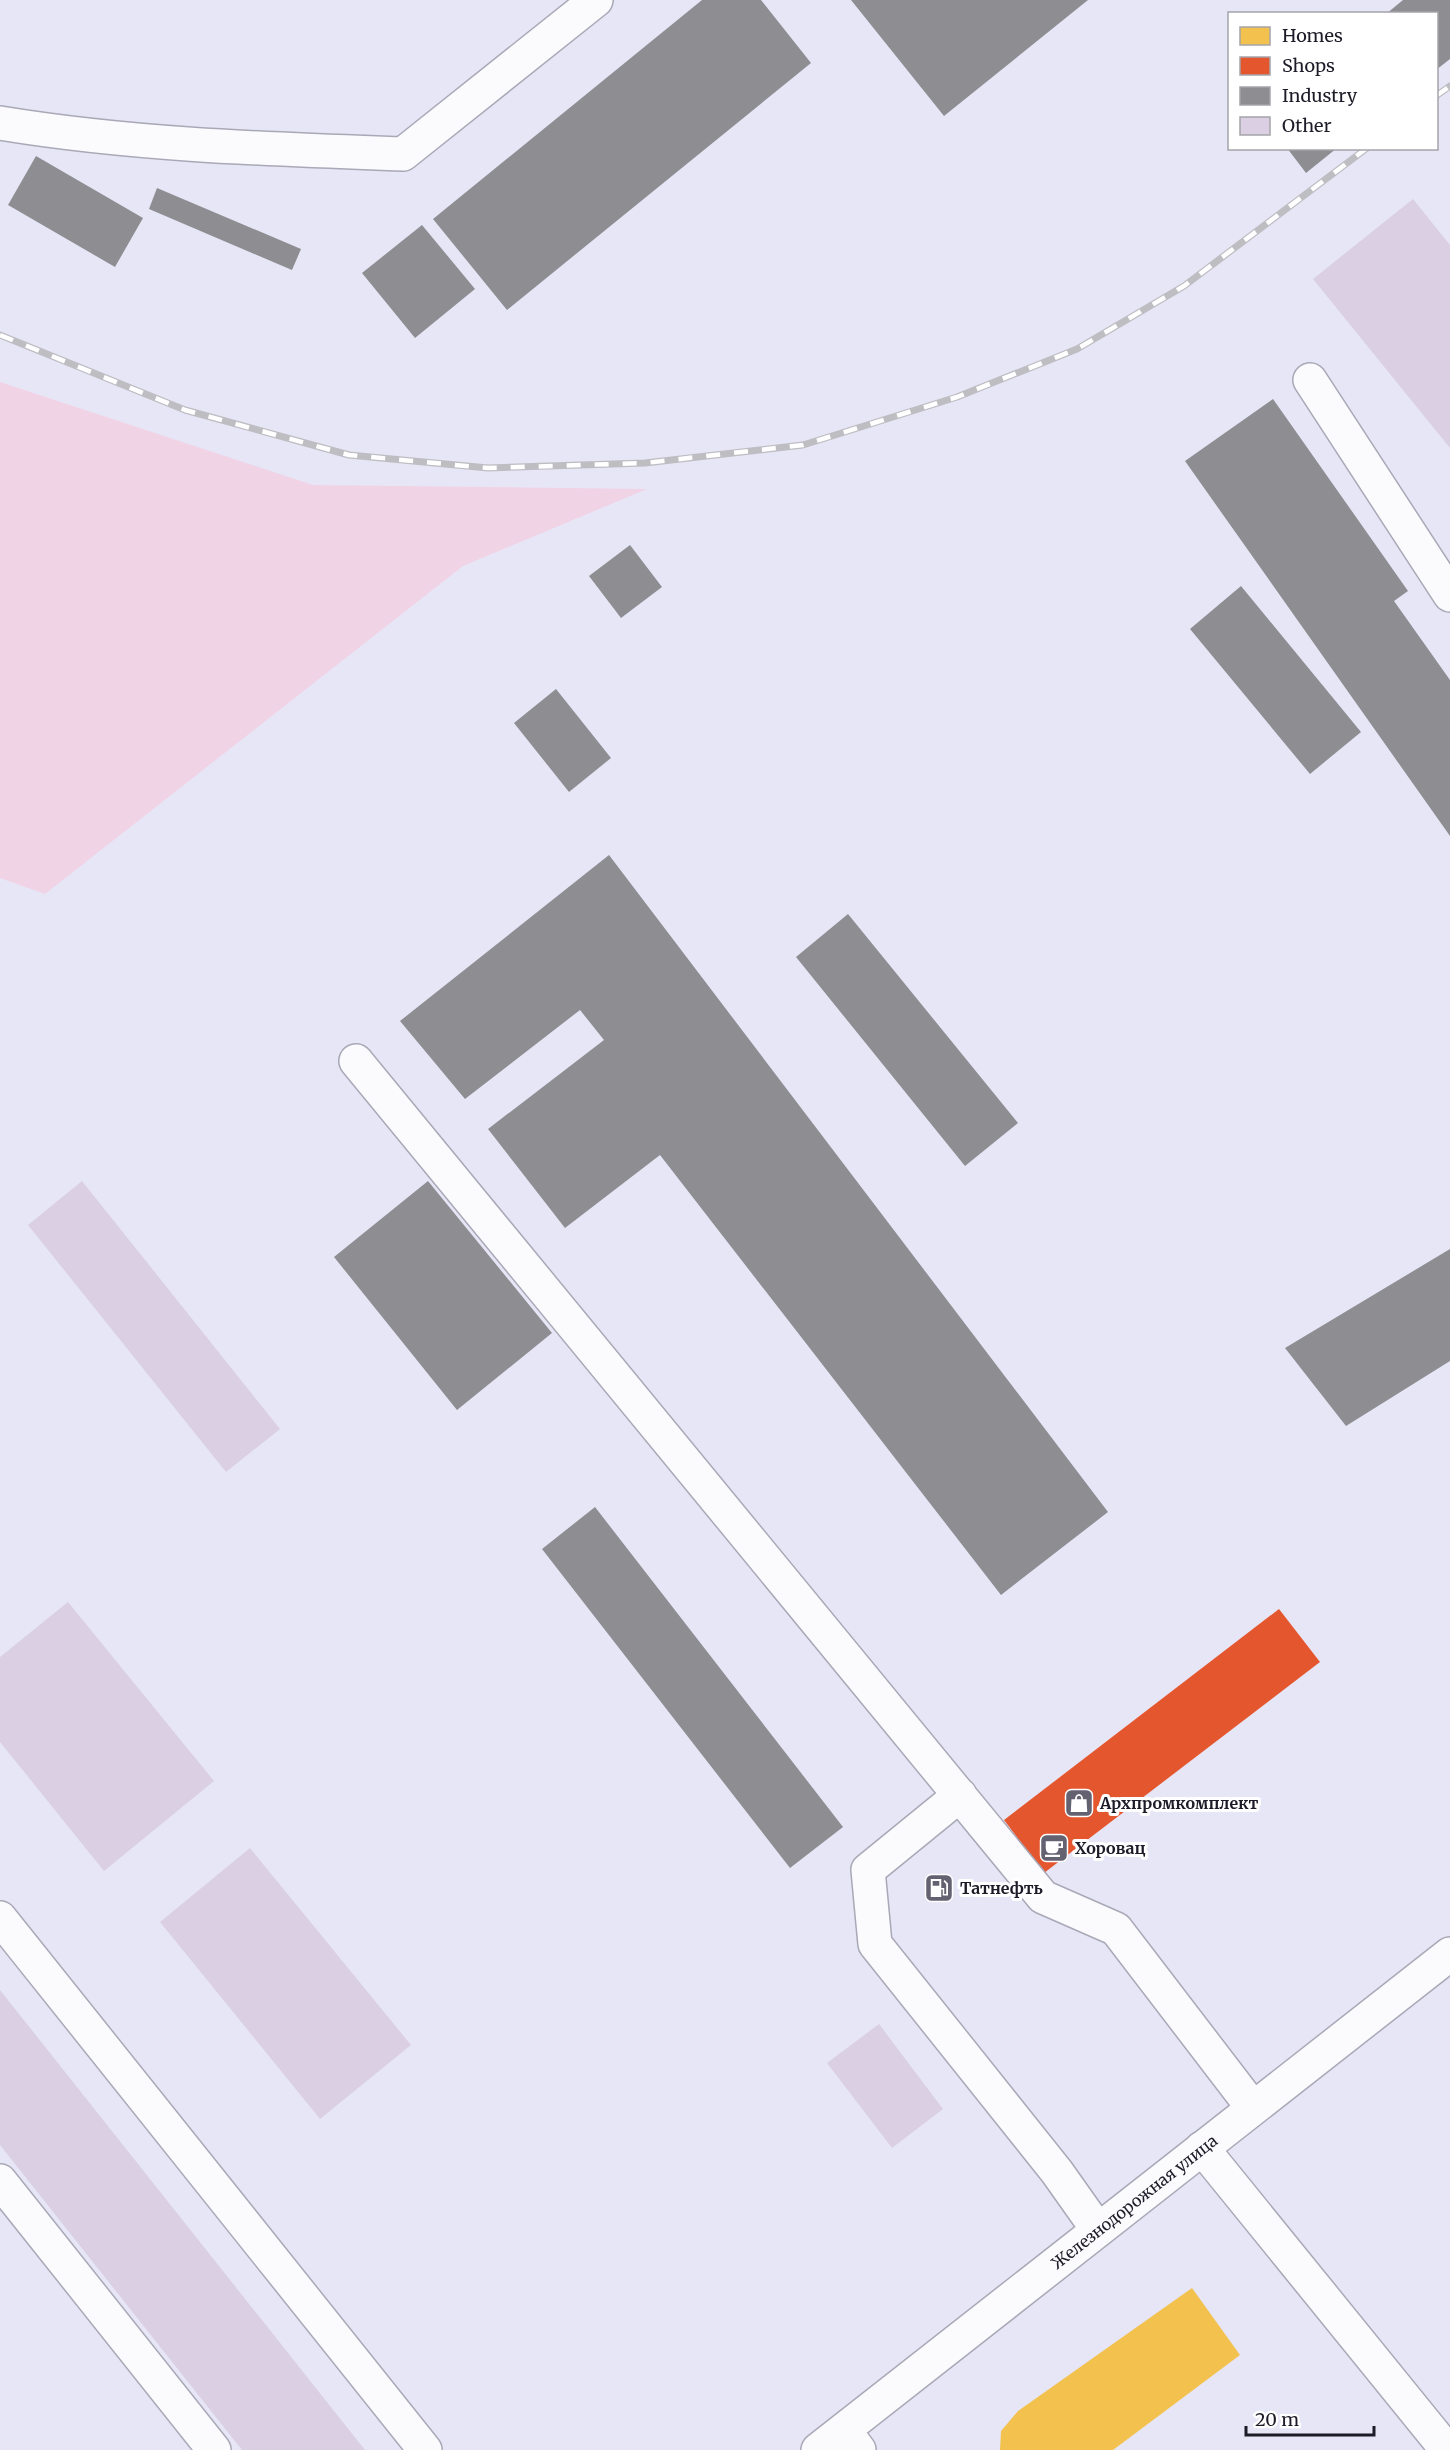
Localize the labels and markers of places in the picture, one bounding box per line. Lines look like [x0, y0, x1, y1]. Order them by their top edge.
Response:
shop icon: Архпромкомплект [1063, 1787, 1095, 1819]
place label: Архпромкомплект [1099, 1793, 1258, 1813]
cafe icon: Хоровац [1038, 1832, 1070, 1864]
place label: Хоровац [1075, 1838, 1146, 1858]
fuel station icon: Татнефть [923, 1872, 955, 1904]
place label: Татнефть [960, 1878, 1043, 1898]

